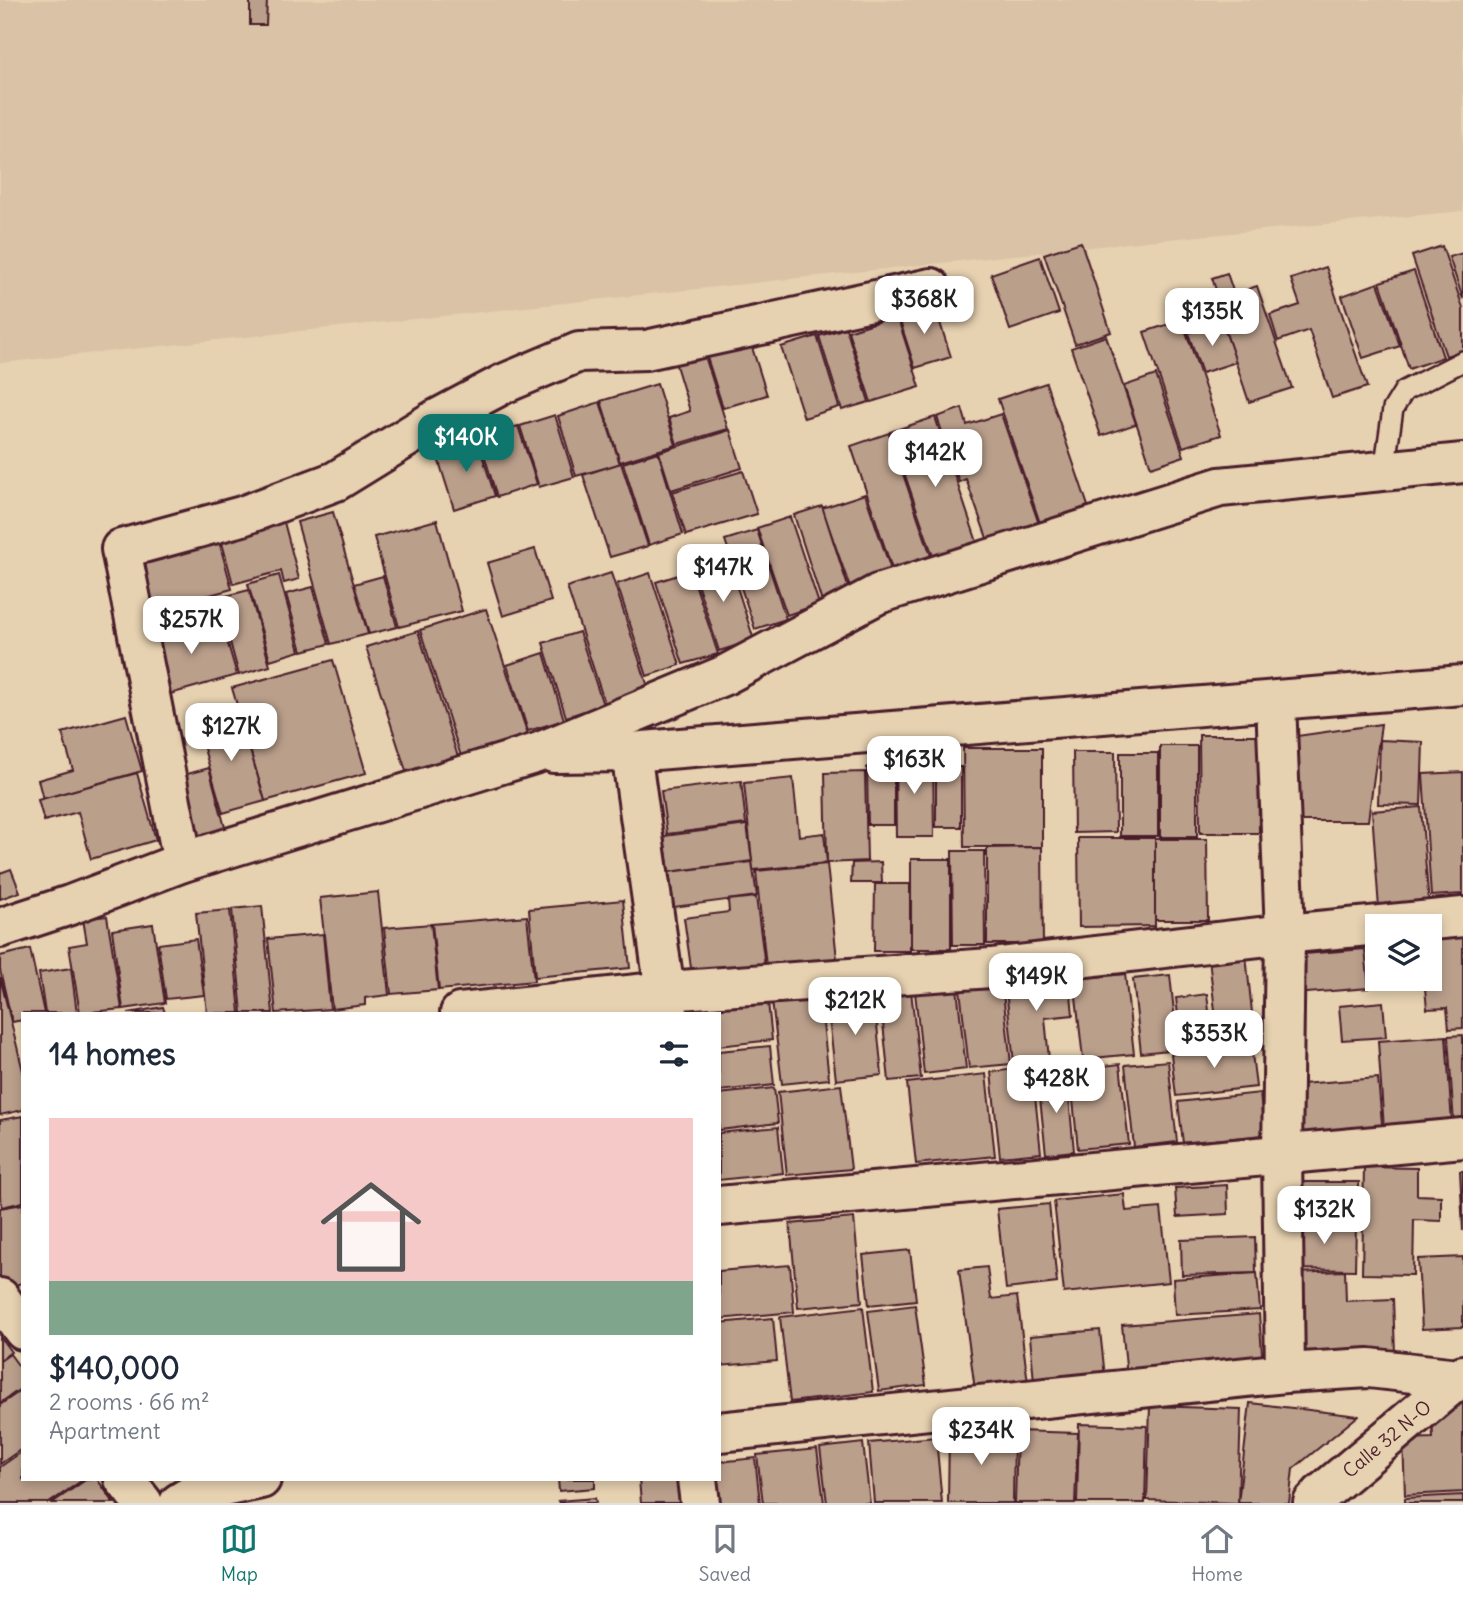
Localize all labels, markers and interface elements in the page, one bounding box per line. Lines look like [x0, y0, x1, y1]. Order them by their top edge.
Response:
pin: $368K [875, 276, 973, 336]
text: $368K [891, 284, 957, 313]
pin: $135K [1163, 288, 1261, 348]
text: $135K [1181, 296, 1243, 325]
pin: $140K [417, 414, 515, 474]
text: $140K [434, 422, 498, 451]
pin: $142K [886, 430, 984, 489]
text: $142K [904, 437, 966, 466]
pin: $147K [674, 544, 772, 604]
text: $147K [693, 552, 753, 581]
pin: $257K [142, 596, 240, 656]
text: $257K [159, 604, 223, 633]
pin: $127K [182, 704, 280, 763]
text: $127K [201, 711, 261, 740]
pin: $163K [865, 736, 963, 796]
text: $163K [883, 744, 945, 773]
map controls [1365, 914, 1442, 991]
button: layers [1365, 914, 1442, 991]
pin: $149K [987, 954, 1085, 1013]
text: $149K [1005, 961, 1067, 990]
pin: $212K [806, 978, 904, 1037]
text: $212K [824, 985, 886, 1014]
pin: $353K [1165, 1010, 1263, 1070]
text: $353K [1181, 1018, 1247, 1047]
text: 14 homes [49, 1035, 176, 1073]
icon: filters [655, 1035, 693, 1073]
pin: $428K [1007, 1056, 1105, 1115]
text: $428K [1023, 1063, 1089, 1092]
icon: home [308, 1164, 434, 1290]
pin: $132K [1275, 1186, 1373, 1246]
text: $132K [1293, 1194, 1355, 1223]
text: $140,000 [49, 1349, 180, 1387]
text: 2 rooms · 66 m² [49, 1387, 210, 1416]
street label: Calle 32 N-O [1338, 1395, 1436, 1483]
pin: $234K [932, 1408, 1030, 1467]
text: $234K [948, 1415, 1014, 1444]
text: Apartment [49, 1416, 161, 1445]
tab: Map [220, 1520, 258, 1586]
tab: Saved [699, 1520, 751, 1586]
tab: Home [1191, 1520, 1243, 1586]

